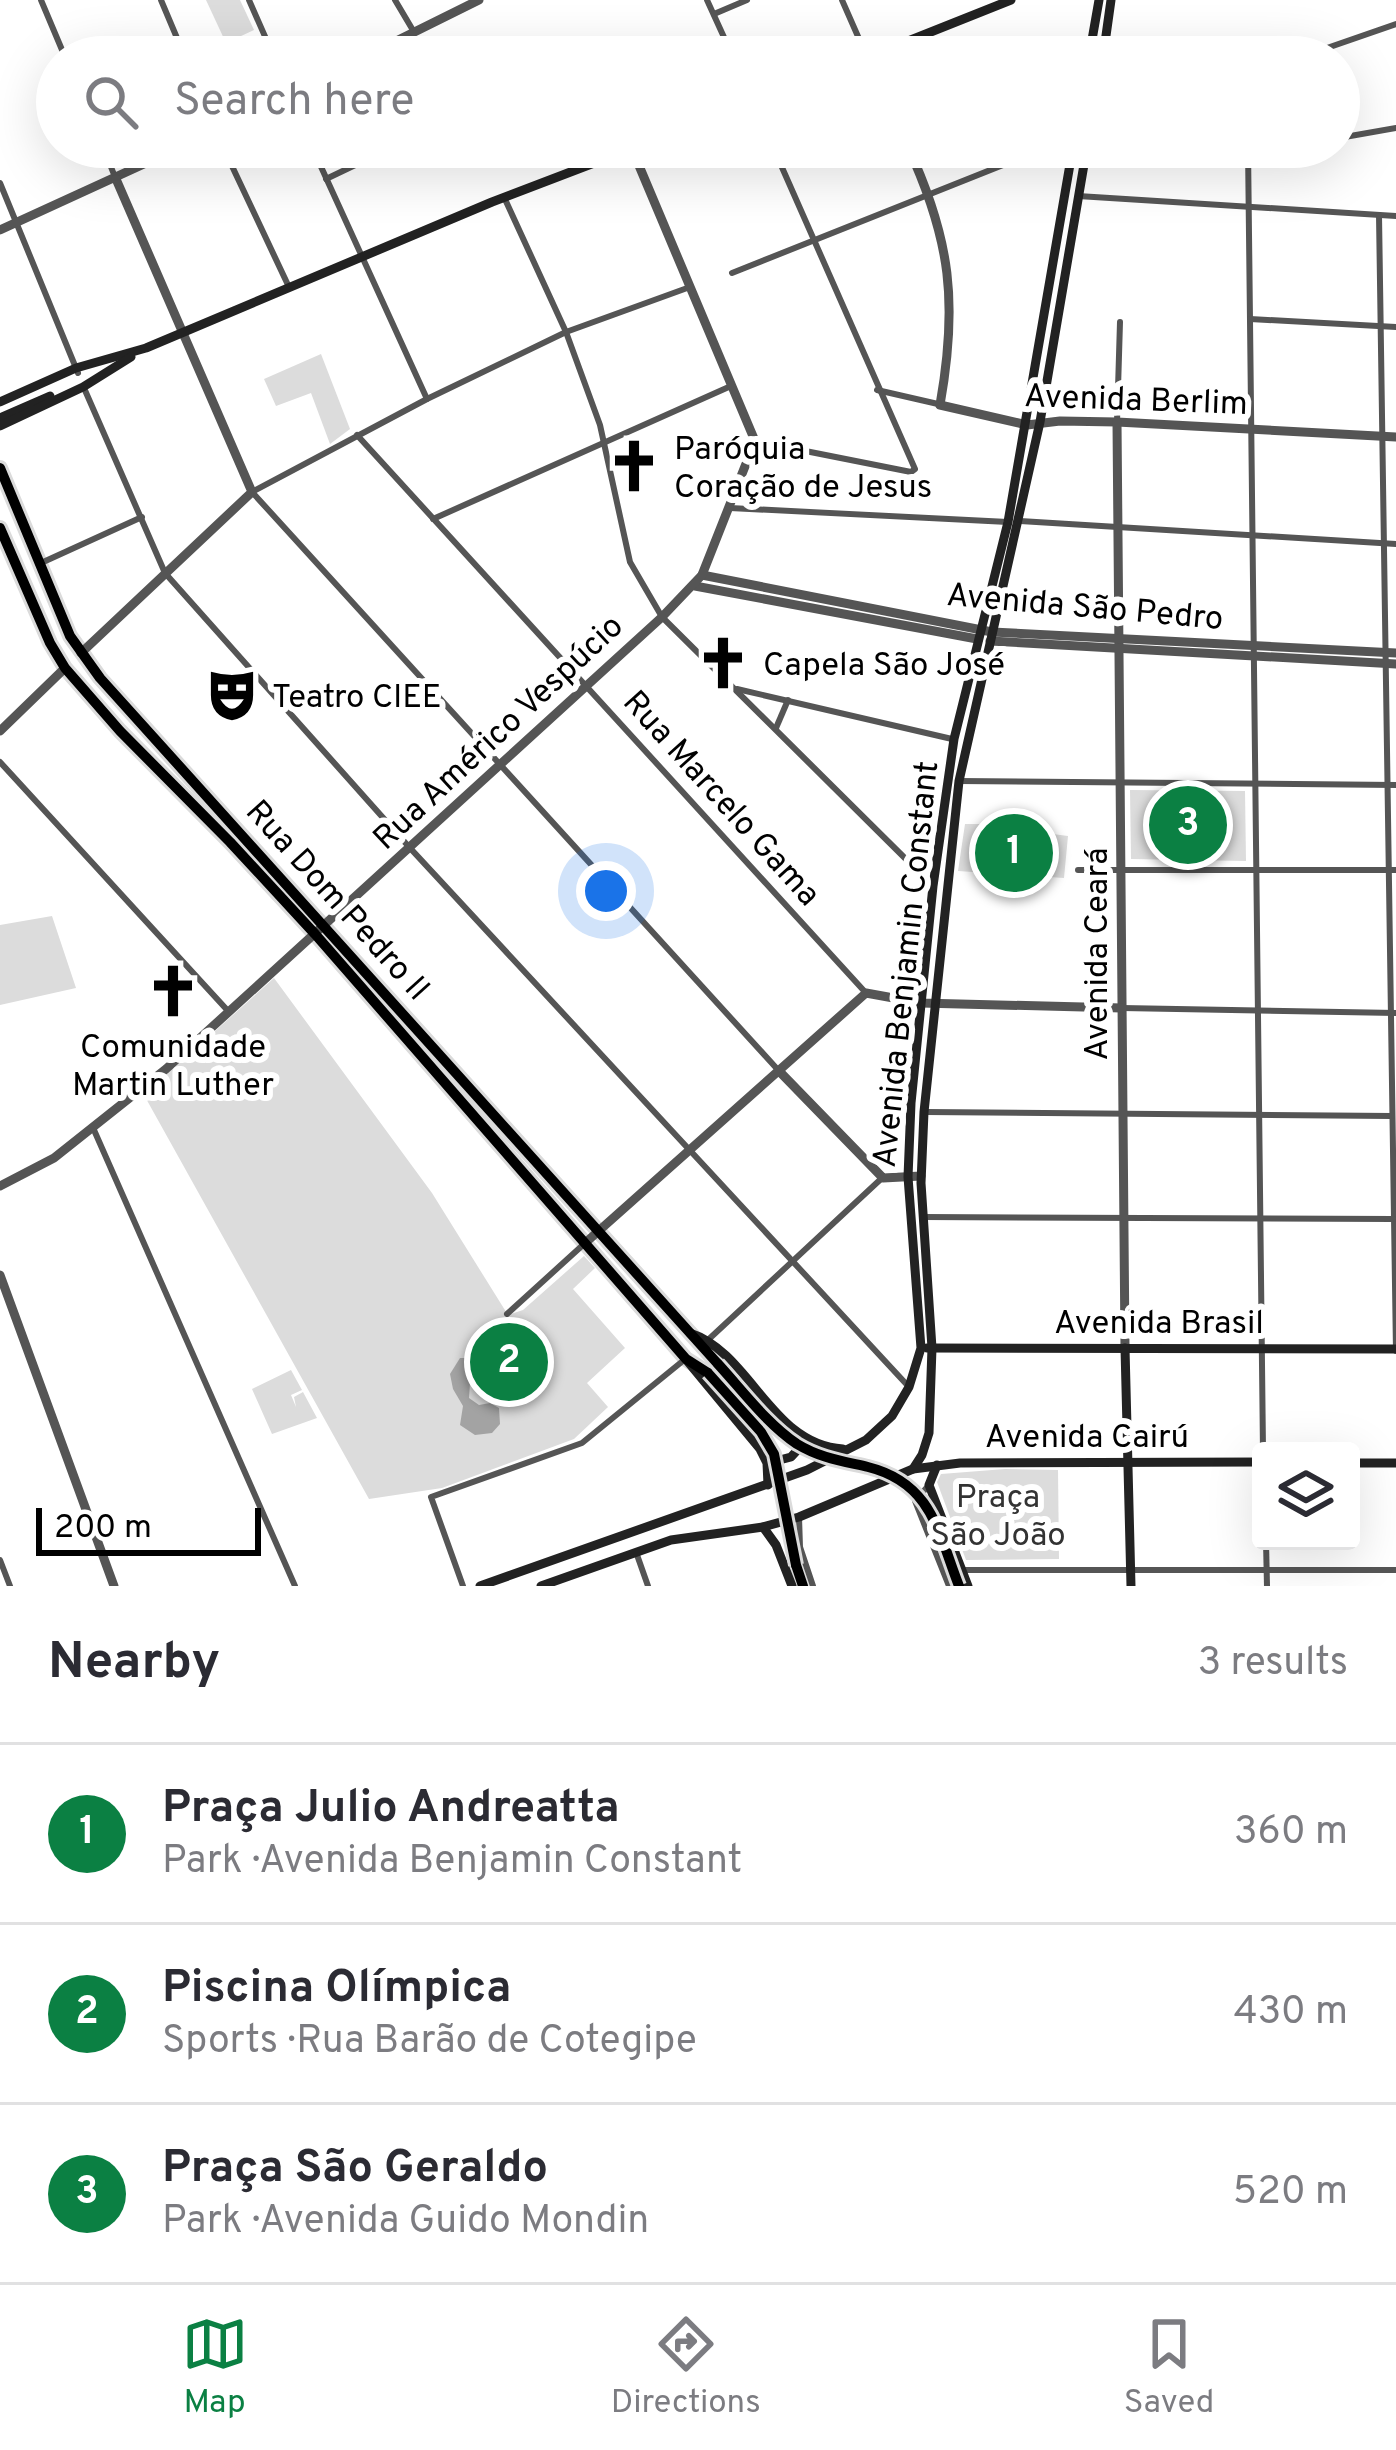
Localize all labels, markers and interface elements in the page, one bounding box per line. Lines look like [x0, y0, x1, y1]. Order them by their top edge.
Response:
search box [36, 36, 1360, 168]
icon: search [78, 69, 144, 135]
text: Search here [174, 74, 414, 131]
street label: Avenida Berlim [1023, 377, 1248, 427]
place label: Paróquia Coração de Jesus [674, 430, 932, 510]
church icon: Paróquia Coração de Jesus [605, 437, 663, 495]
street label: Avenida São Pedro [944, 576, 1225, 642]
street label: Rua Américo Vespúcio [366, 607, 634, 861]
church icon: Capela São José [694, 634, 752, 692]
place label: Capela São José [763, 646, 1005, 688]
theatre icon: Teatro CIEE [203, 666, 261, 724]
place label: Teatro CIEE [272, 678, 442, 720]
street label: Rua Marcelo Gama [612, 683, 828, 916]
street label: Avenida Benjamin Constant [866, 759, 950, 1170]
pin: 3 [1149, 780, 1227, 870]
street label: Rua Dom Pedro II [235, 792, 437, 1011]
pin: 1 [975, 808, 1053, 898]
street label: Avenida Ceará [1078, 847, 1120, 1061]
your location [576, 861, 636, 921]
church icon: Comunidade Martin Luther [144, 962, 202, 1020]
place label: Comunidade Martin Luther [72, 1028, 274, 1108]
street label: Avenida Brasil [1054, 1304, 1264, 1346]
pin: 2 [470, 1317, 548, 1407]
street label: Avenida Cairú [985, 1418, 1189, 1460]
map controls [1252, 1442, 1360, 1550]
button: layers [1252, 1442, 1360, 1550]
park label: Praça São João [930, 1478, 1066, 1558]
scale bar [36, 1502, 261, 1555]
text: 200 m [54, 1508, 152, 1550]
text: Nearby [48, 1632, 220, 1697]
text: 3 results [1198, 1640, 1348, 1689]
text: Praça Julio Andreatta [162, 1781, 620, 1838]
text: 1 [79, 1809, 95, 1858]
text: 360 m [1234, 1809, 1348, 1858]
text: Park · Avenida Benjamin Constant [162, 1838, 742, 1887]
text: Piscina Olímpica [162, 1961, 511, 2018]
text: 2 [75, 1989, 99, 2038]
text: 430 m [1233, 1989, 1348, 2038]
text: Sports · Rua Barão de Cotegipe [162, 2018, 697, 2067]
text: Praça São Geraldo [162, 2141, 548, 2198]
text: 3 [75, 2169, 99, 2218]
text: 520 m [1233, 2169, 1348, 2218]
text: Park · Avenida Guido Mondin [162, 2198, 649, 2247]
tab: Map [182, 2311, 248, 2425]
tab: Directions [611, 2311, 761, 2425]
tab: Saved [1124, 2311, 1214, 2425]

